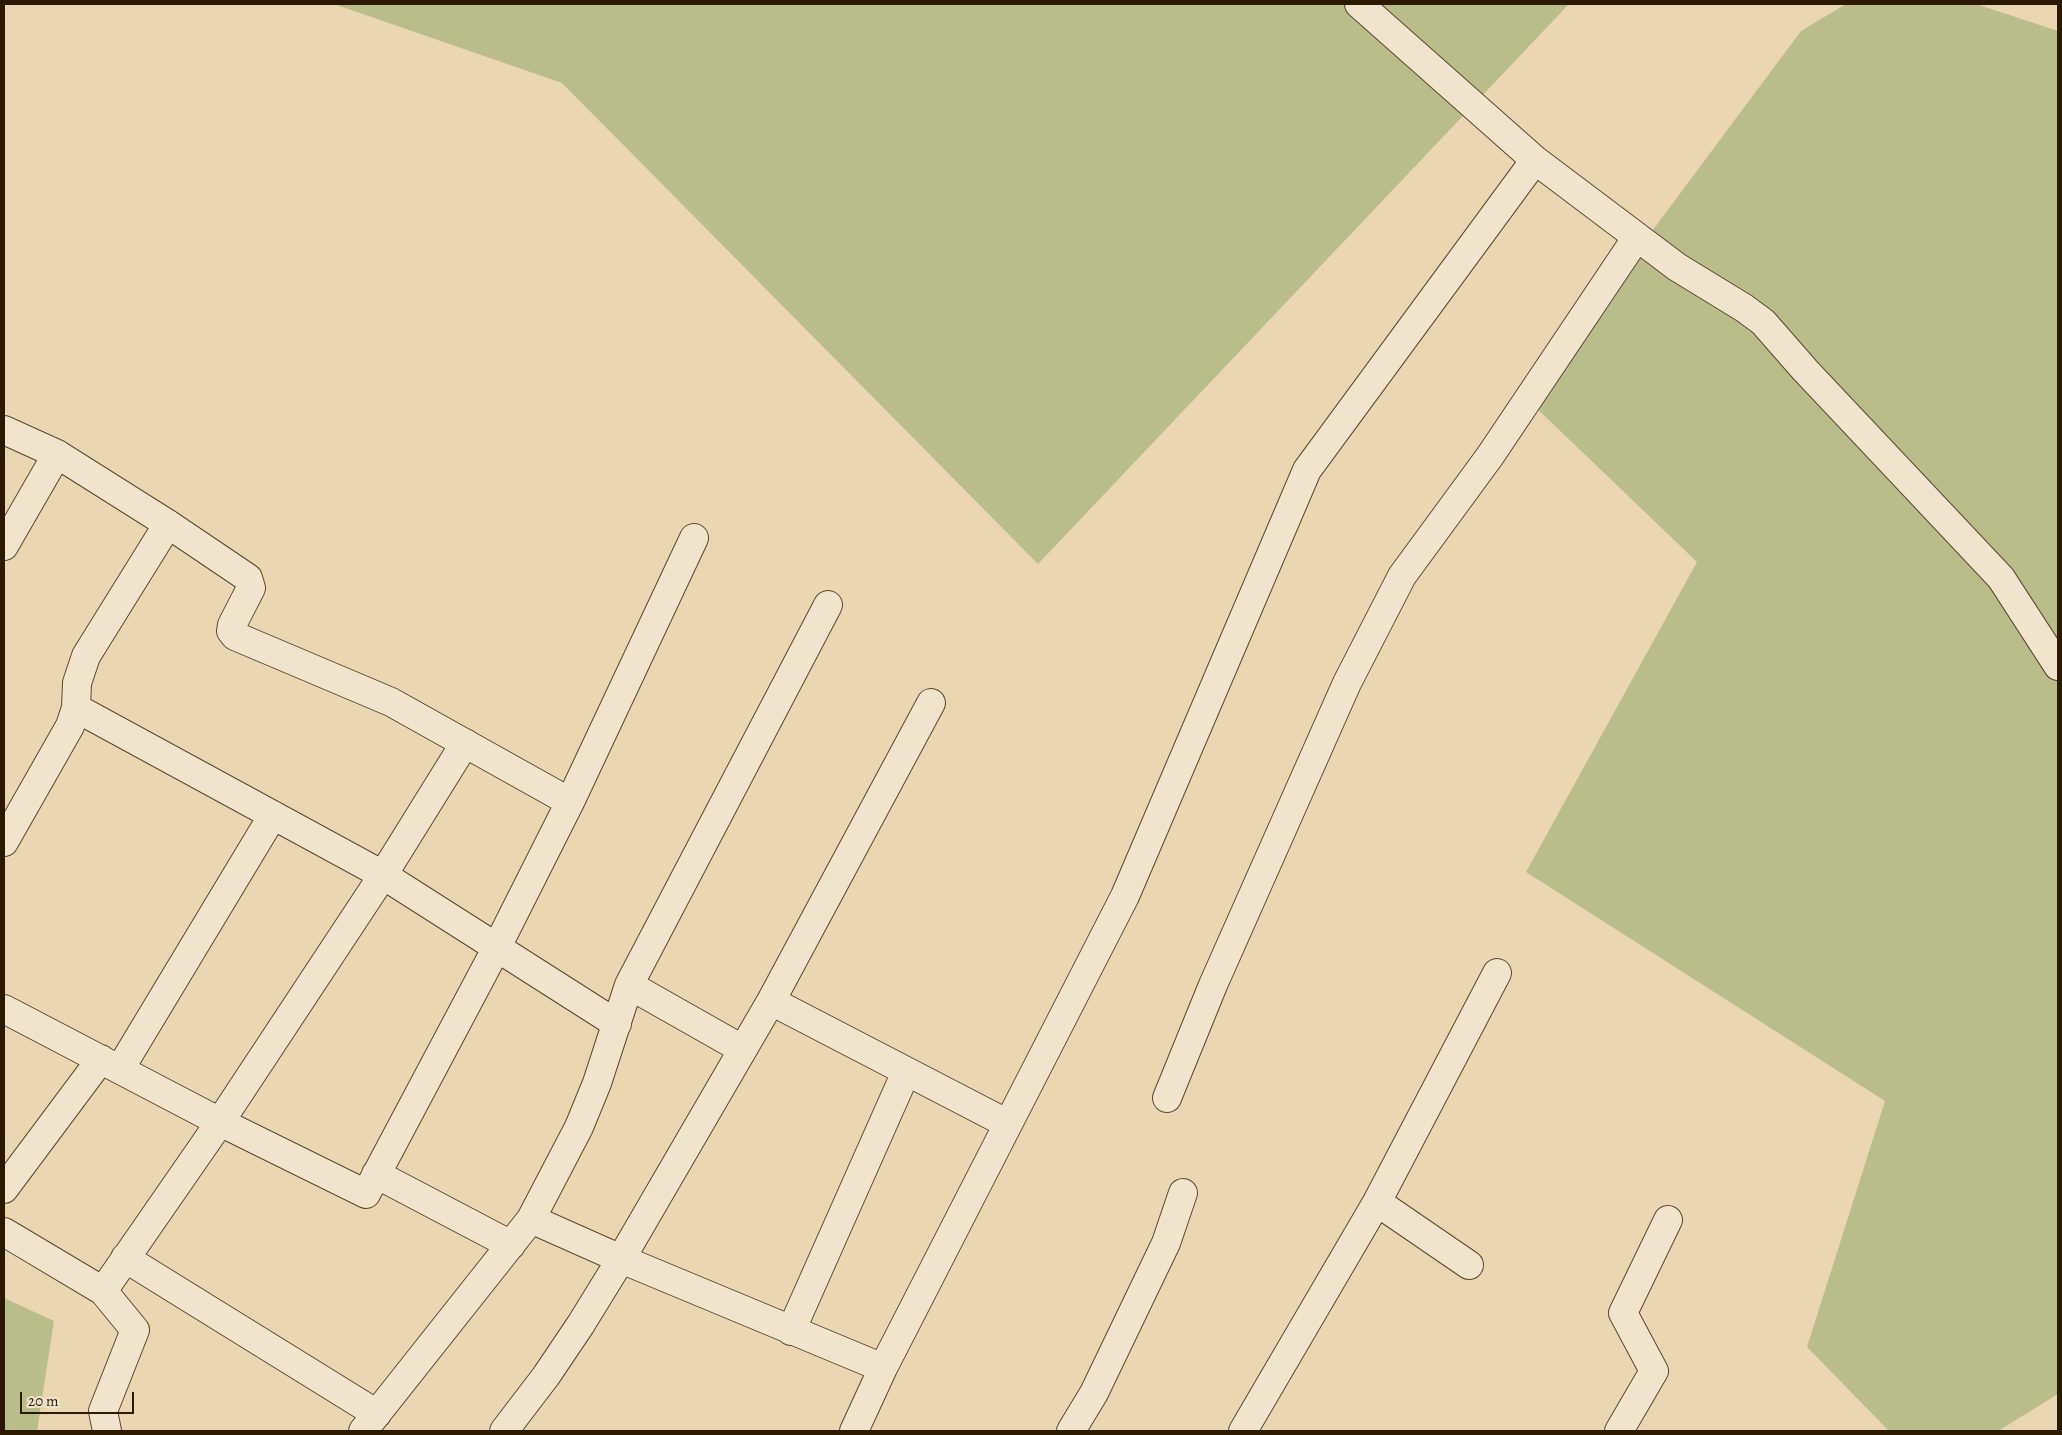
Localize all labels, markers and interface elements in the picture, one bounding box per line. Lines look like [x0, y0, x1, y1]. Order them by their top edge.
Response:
scale bar [22, 1382, 136, 1414]
text: 20 m [28, 1391, 59, 1411]

